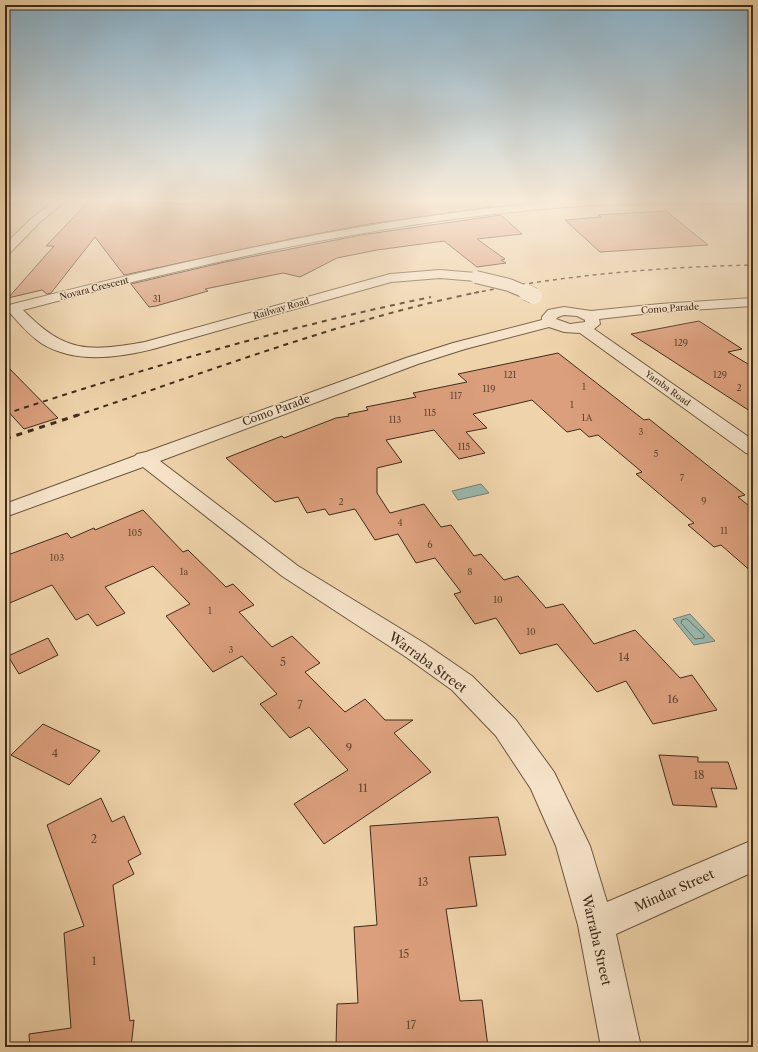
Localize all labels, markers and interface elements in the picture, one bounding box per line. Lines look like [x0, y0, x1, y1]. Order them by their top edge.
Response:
street label: Novara Crescent [58, 274, 130, 302]
house number: 31 [153, 293, 162, 304]
street label: Railway Road [252, 295, 311, 321]
street label: Como Parade [641, 300, 699, 316]
house number: 129 [674, 337, 688, 348]
street label: Yamba Road [642, 367, 693, 408]
house number: 121 [504, 369, 517, 380]
house number: 129 [713, 369, 727, 380]
house number: 1 [582, 381, 586, 392]
house number: 2 [736, 382, 742, 393]
house number: 119 [483, 383, 495, 394]
house number: 117 [450, 390, 463, 401]
street label: Como Parade [240, 391, 312, 429]
house number: 1 [570, 399, 574, 410]
house number: 115 [424, 407, 436, 418]
house number: 1A [582, 412, 593, 423]
house number: 113 [389, 414, 401, 425]
house number: 3 [639, 426, 644, 437]
house number: 115 [458, 441, 470, 452]
house number: 5 [654, 448, 659, 459]
house number: 7 [680, 472, 685, 483]
house number: 9 [701, 495, 707, 506]
house number: 2 [338, 496, 344, 507]
house number: 4 [397, 517, 403, 528]
house number: 11 [720, 525, 728, 536]
house number: 105 [128, 527, 142, 538]
house number: 6 [427, 539, 433, 550]
house number: 103 [50, 552, 64, 563]
house number: 1a [180, 566, 189, 577]
house number: 8 [467, 566, 473, 577]
house number: 10 [493, 594, 503, 605]
house number: 1 [208, 605, 212, 616]
house number: 10 [526, 626, 536, 637]
street label: Warraba Street [385, 628, 470, 696]
house number: 3 [229, 644, 234, 655]
house number: 14 [619, 650, 629, 664]
house number: 5 [280, 655, 286, 669]
house number: 16 [667, 692, 679, 706]
house number: 7 [297, 698, 303, 712]
house number: 9 [346, 741, 352, 755]
house number: 4 [52, 746, 58, 760]
house number: 18 [693, 768, 705, 782]
house number: 11 [358, 781, 368, 795]
house number: 2 [91, 832, 97, 846]
street label: Mindar Street [632, 865, 717, 915]
house number: 13 [418, 875, 428, 889]
street label: Warraba Street [579, 892, 615, 987]
house number: 15 [399, 947, 409, 961]
house number: 1 [92, 954, 97, 968]
house number: 17 [406, 1018, 417, 1032]

